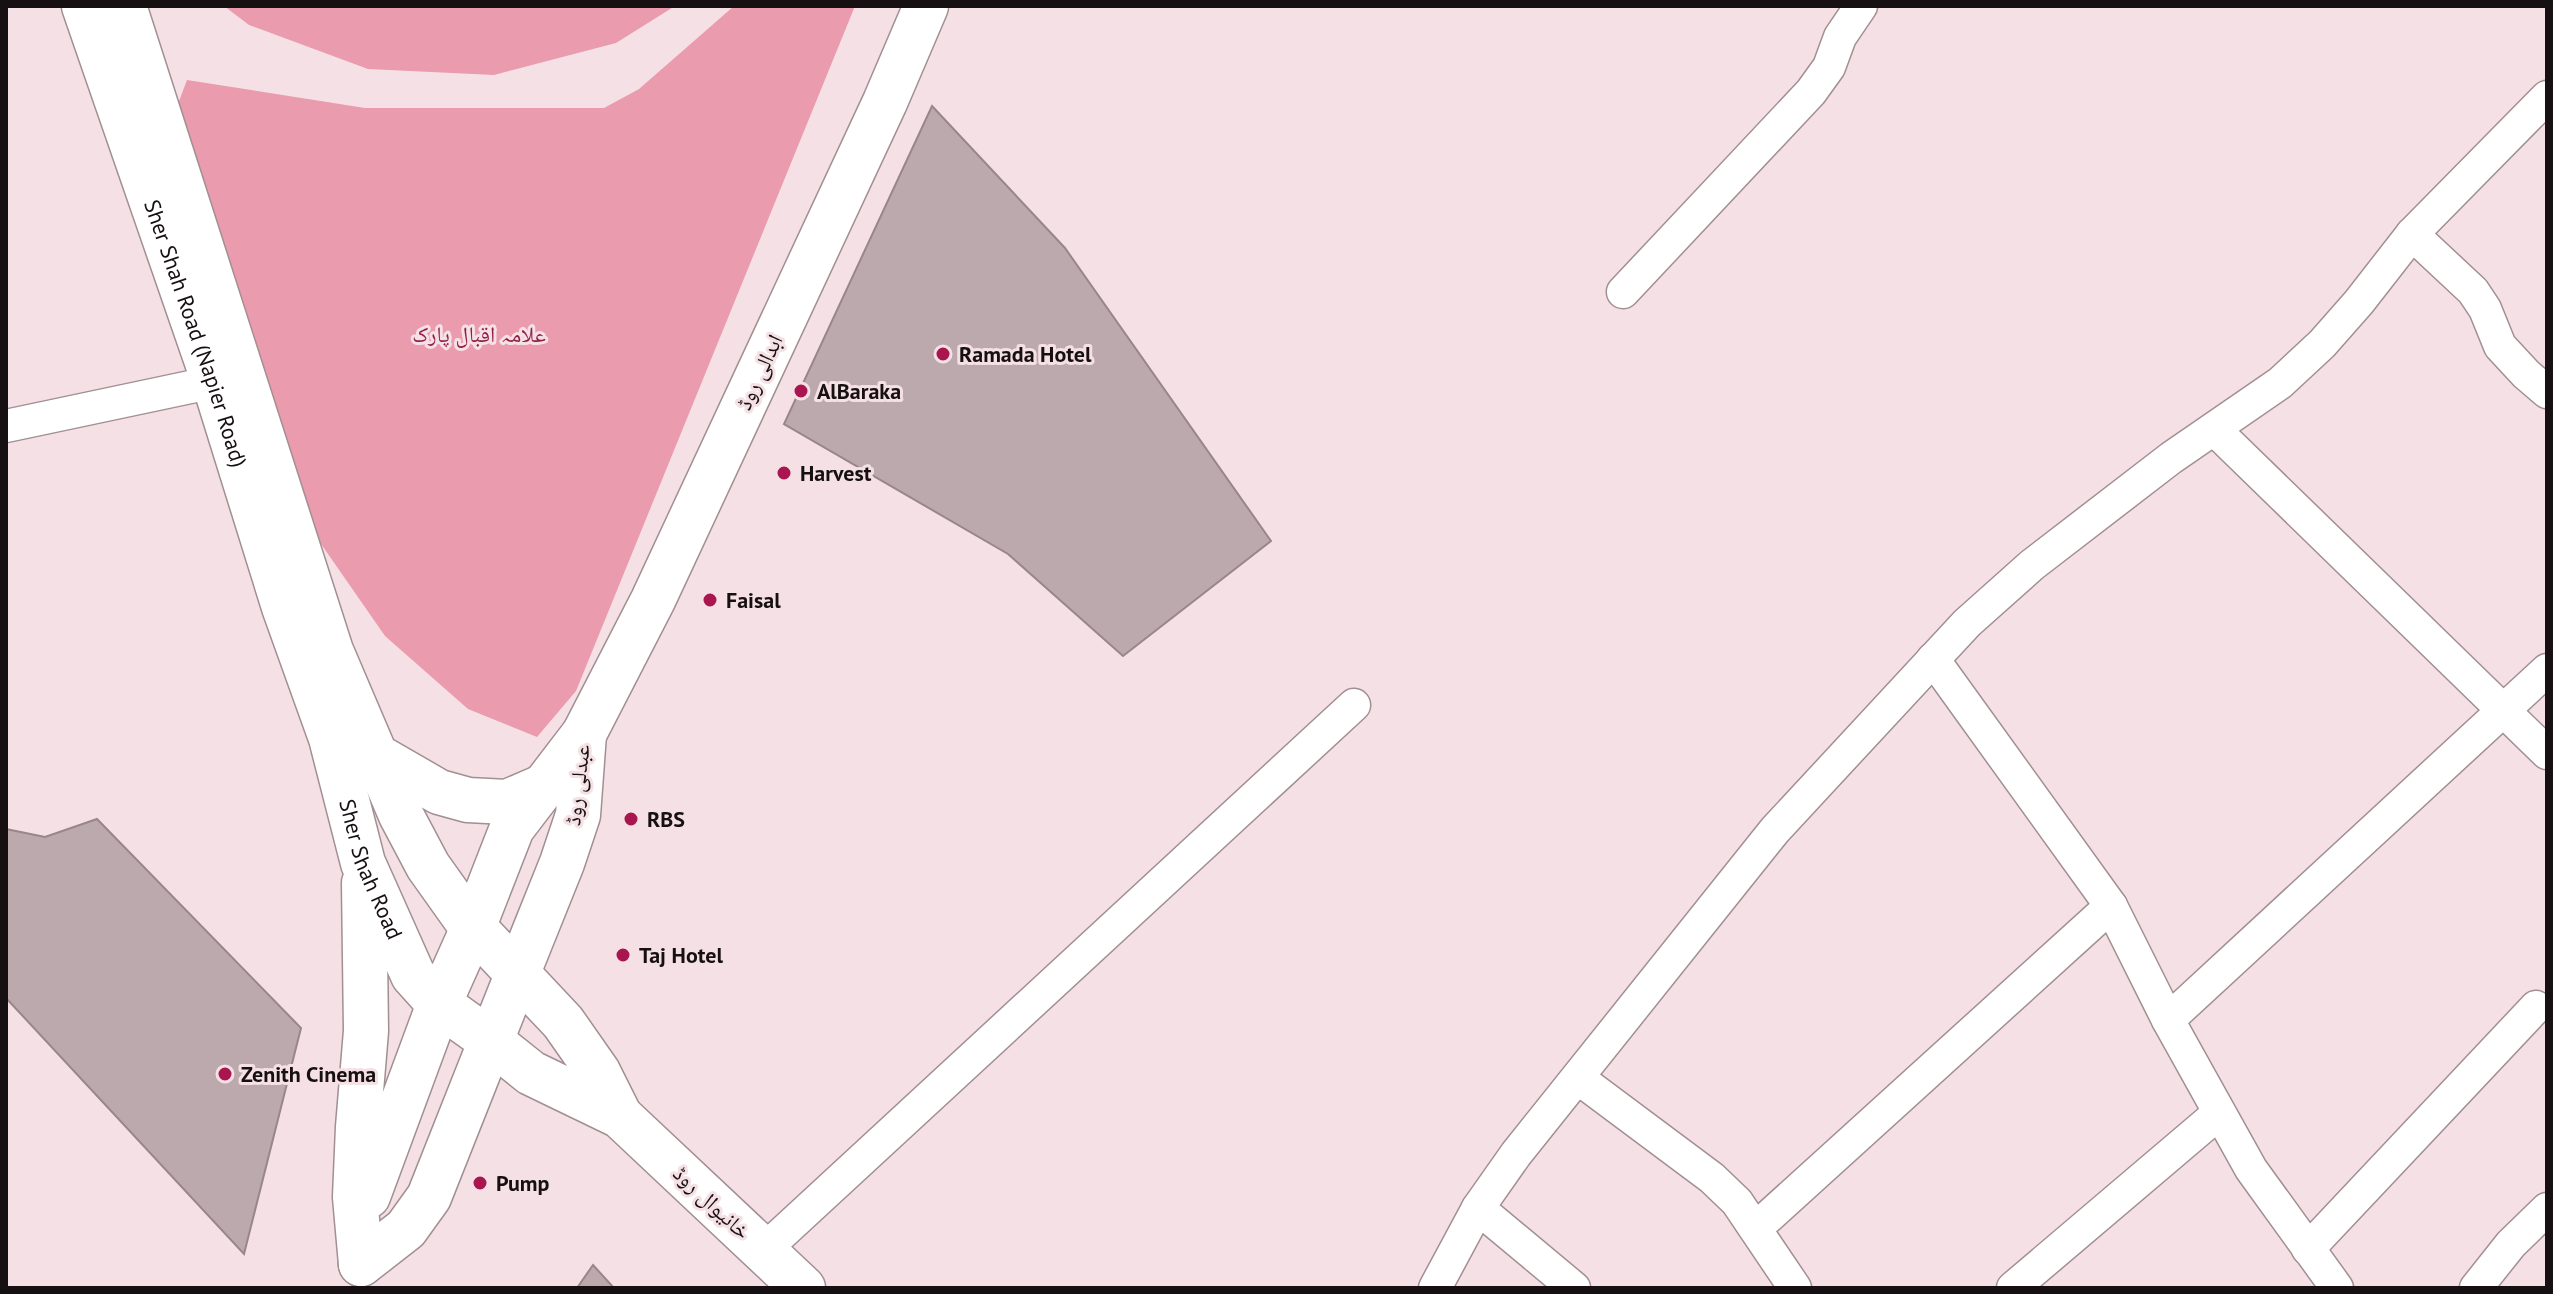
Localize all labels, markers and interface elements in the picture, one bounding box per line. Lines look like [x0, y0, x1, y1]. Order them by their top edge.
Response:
street label: Sher Shah Road (Napier Road) [138, 196, 254, 471]
park label: علامہ اقبال پارک [412, 320, 546, 348]
street label: ابدالی روڈ [729, 330, 789, 414]
place label: Ramada Hotel [959, 340, 1092, 368]
marker: Ramada Hotel [934, 345, 952, 363]
place label: AlBaraka [817, 377, 901, 405]
marker: AlBaraka [792, 382, 810, 400]
place label: Harvest [800, 459, 872, 487]
marker: Harvest [775, 464, 793, 482]
place label: Faisal [726, 586, 781, 614]
marker: Faisal [701, 591, 719, 609]
street label: عبدلی روڈ [558, 743, 596, 827]
street label: Sher Shah Road [333, 796, 409, 944]
place label: RBS [647, 805, 685, 833]
marker: RBS [622, 810, 640, 828]
place label: Taj Hotel [639, 941, 723, 969]
marker: Taj Hotel [614, 946, 632, 964]
place label: Zenith Cinema [241, 1060, 376, 1088]
marker: Zenith Cinema [216, 1065, 234, 1083]
street label: خانیوال روڈ [667, 1159, 757, 1245]
place label: Pump [496, 1169, 549, 1197]
marker: Pump [471, 1174, 489, 1192]

